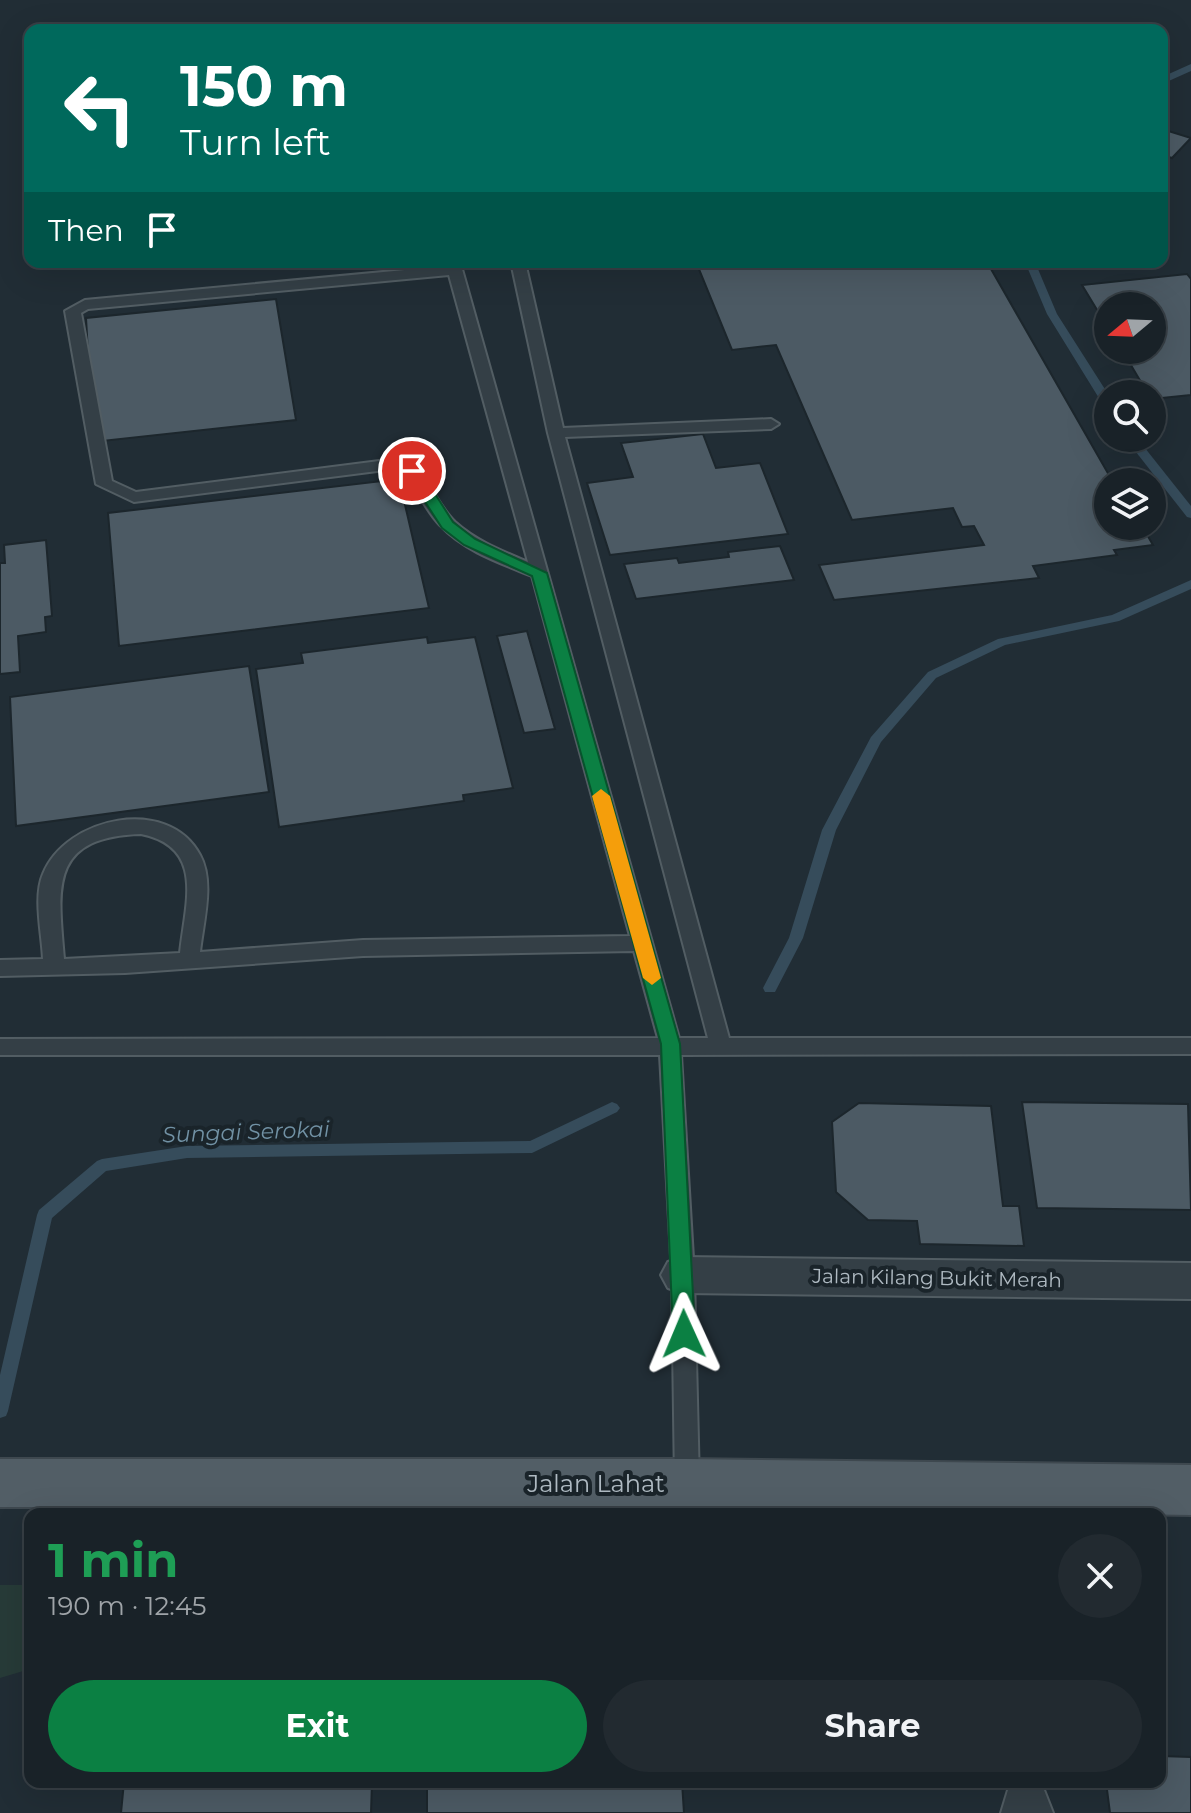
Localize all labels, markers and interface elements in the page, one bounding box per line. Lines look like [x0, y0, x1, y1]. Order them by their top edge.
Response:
text: 150 m [180, 52, 348, 120]
icon: left [48, 56, 152, 160]
text: Turn left [180, 120, 331, 164]
icon: arrive [140, 208, 184, 252]
text: Then [48, 212, 124, 249]
north arrow [1094, 292, 1166, 364]
map controls [1094, 292, 1166, 540]
button: search [1094, 380, 1166, 452]
pin [378, 437, 446, 505]
icon: arrive [390, 449, 434, 493]
button: layers [1094, 468, 1166, 540]
water label: Sungai Serokai [162, 1116, 330, 1148]
street label: Jalan Kilang Bukit Merah [811, 1264, 1062, 1292]
position arrow [642, 1292, 726, 1376]
street label: Jalan Lahat [526, 1469, 665, 1498]
text: 1 min [48, 1531, 178, 1589]
button: close [1058, 1534, 1142, 1618]
text: 190 m · 12:45 [48, 1590, 207, 1622]
button: Exit [48, 1680, 587, 1772]
button: Share [603, 1680, 1142, 1772]

